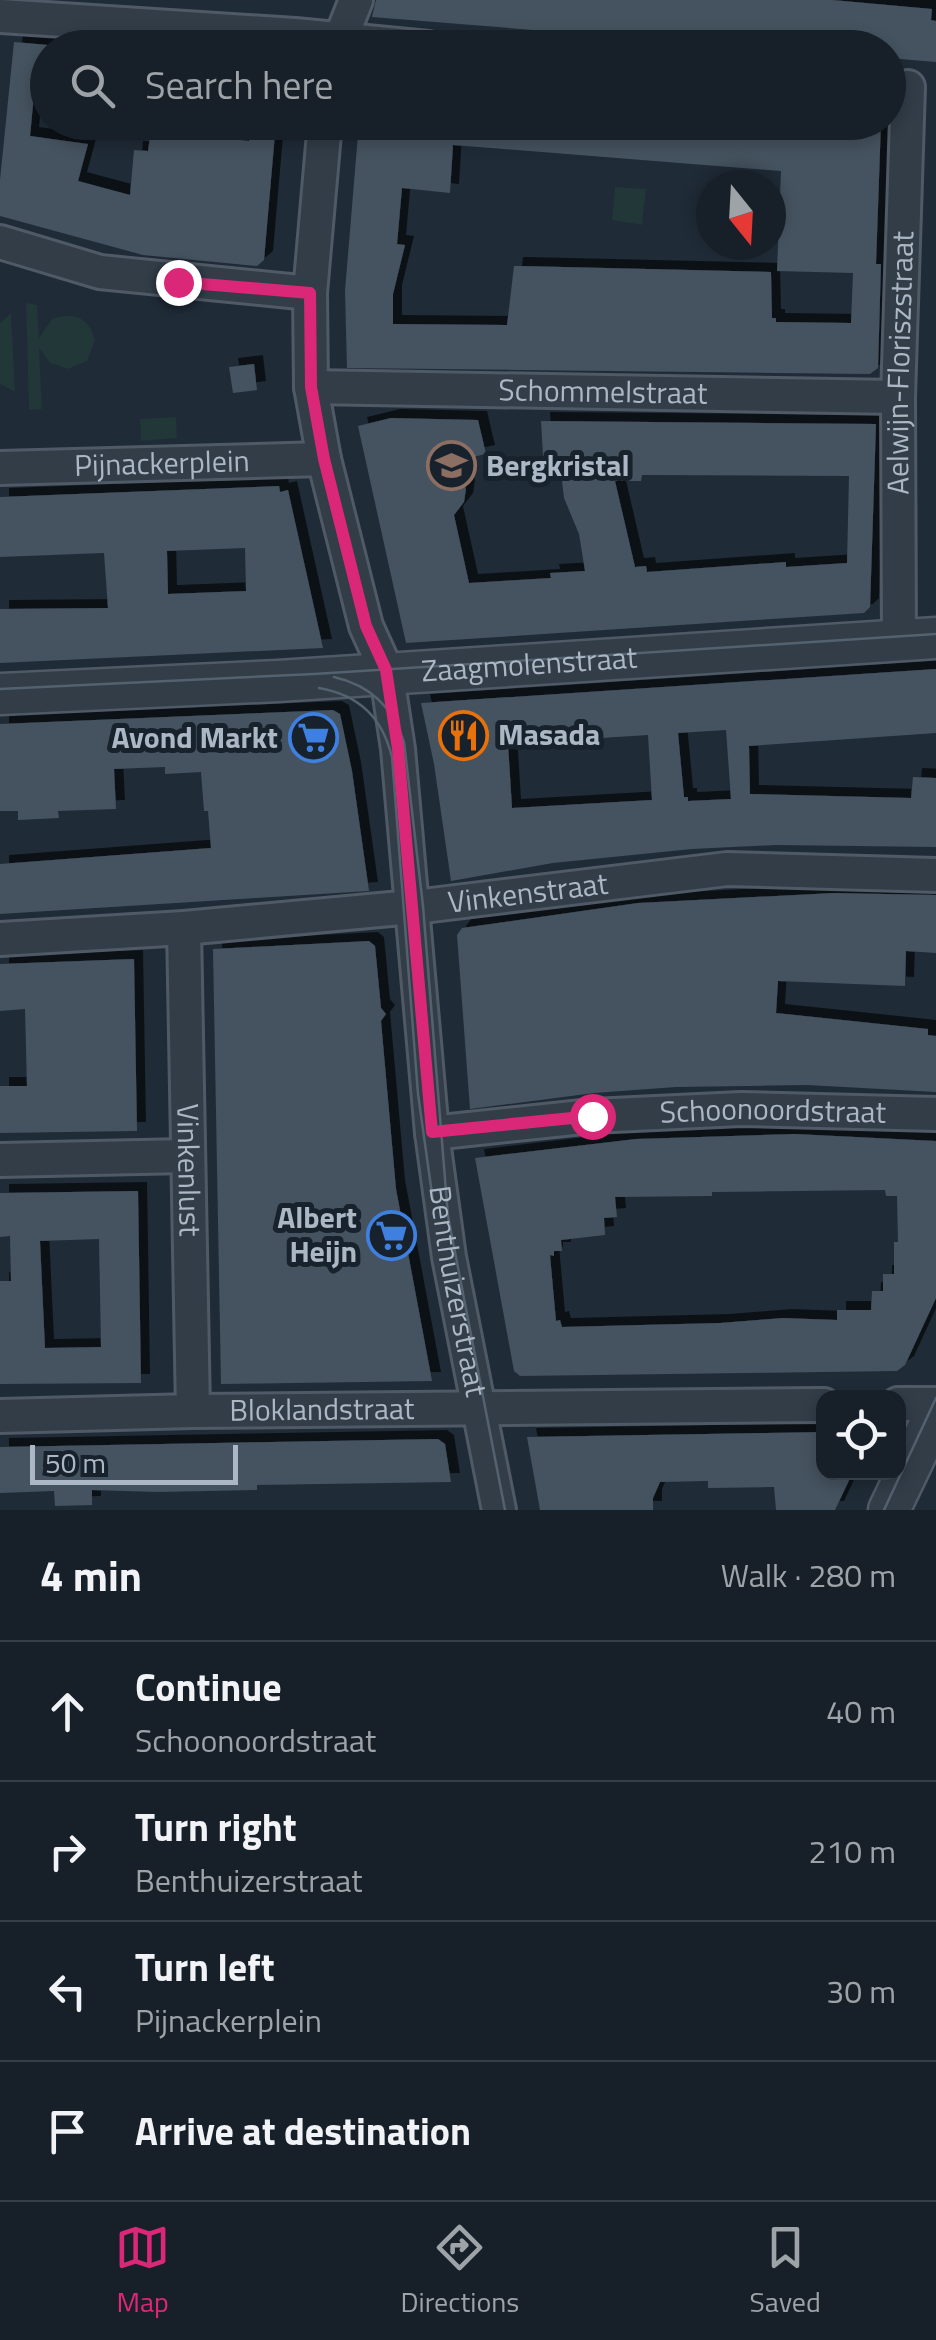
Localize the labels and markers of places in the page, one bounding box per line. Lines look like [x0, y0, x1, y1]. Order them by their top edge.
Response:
school or university icon: Bergkristal [425, 440, 477, 492]
place label: Bergkristal [486, 442, 630, 488]
restaurant icon: Masada [437, 709, 489, 761]
place label: Masada [498, 711, 600, 757]
supermarket icon: Avond Markt [287, 712, 339, 764]
place label: Avond Markt [111, 714, 278, 760]
place label: Albert Heijn [277, 1194, 357, 1274]
supermarket icon: Albert Heijn [366, 1209, 418, 1261]

